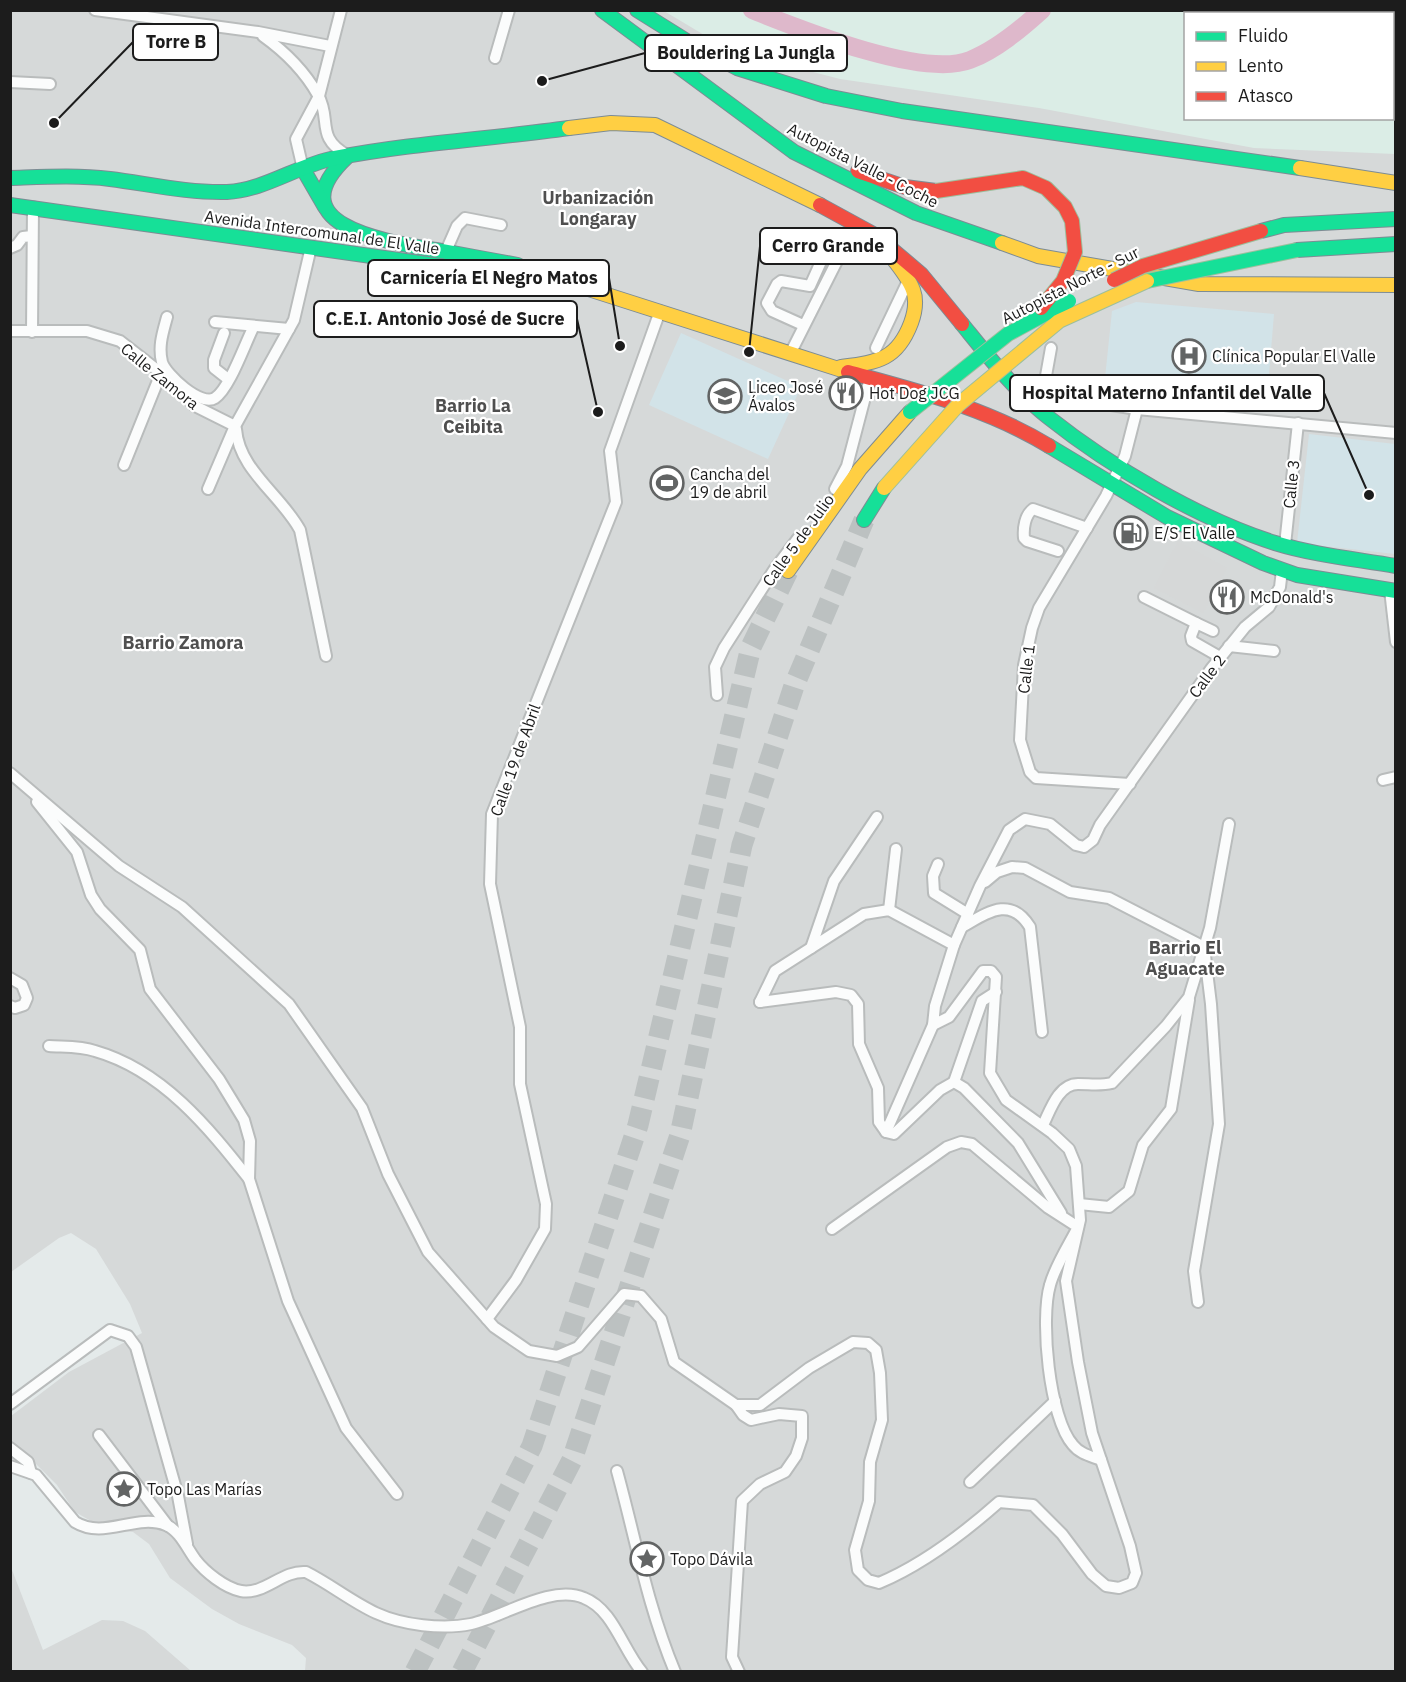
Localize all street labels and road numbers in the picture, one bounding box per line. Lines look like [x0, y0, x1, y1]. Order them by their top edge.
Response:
street label: Autopista Valle - Coche [784, 118, 942, 212]
street label: Avenida Intercomunal de El Valle [203, 206, 441, 258]
street label: Autopista Norte - Sur [998, 242, 1142, 328]
street label: Calle Zamora [117, 338, 203, 414]
street label: Calle 3 [1278, 458, 1304, 510]
street label: Calle 5 de Julio [758, 490, 838, 590]
street label: Calle 1 [1013, 643, 1039, 695]
street label: Calle 2 [1184, 650, 1230, 702]
street label: Calle 19 de Abril [485, 701, 545, 819]

